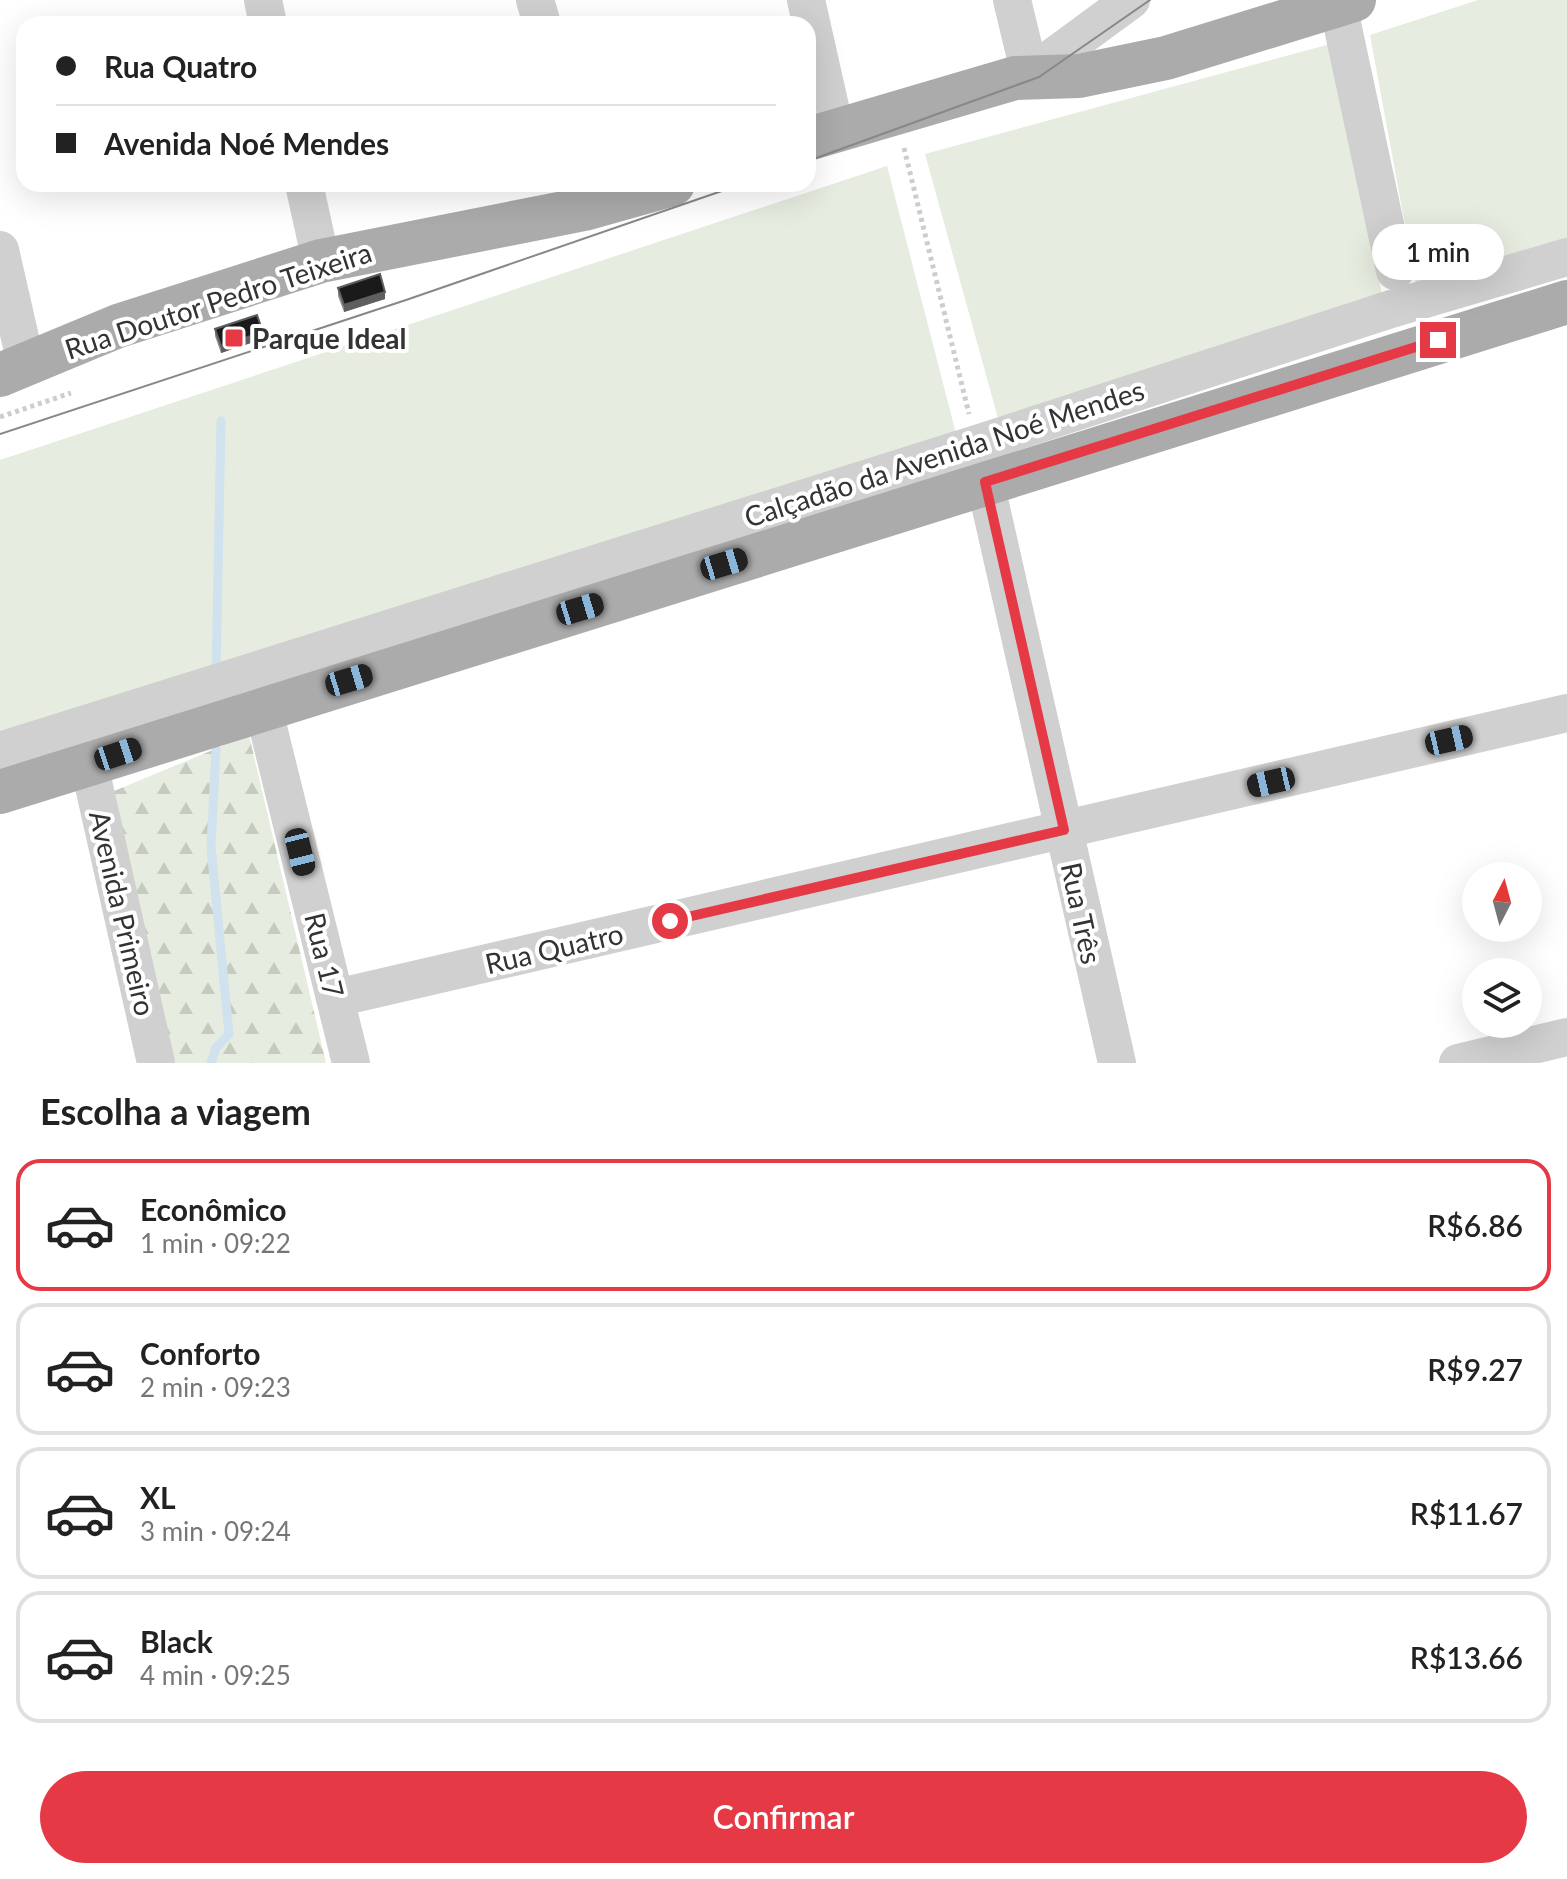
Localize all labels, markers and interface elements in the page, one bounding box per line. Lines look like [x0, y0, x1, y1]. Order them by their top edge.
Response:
text: Rua Quatro [104, 48, 257, 84]
text: Avenida Noé Mendes [104, 125, 389, 161]
callout: 1 min [1372, 224, 1504, 280]
street label: Rua Doutor Pedro Teixeira [60, 234, 376, 366]
text: 1 min [1406, 236, 1470, 268]
place label: Parque Ideal [252, 321, 407, 355]
route end [1420, 322, 1456, 358]
marker: Parque Ideal [223, 327, 245, 349]
street label: Calçadão da Avenida Noé Mendes [740, 372, 1148, 534]
car [698, 546, 750, 582]
car [554, 591, 606, 627]
car [323, 662, 375, 698]
car [1423, 723, 1475, 757]
car [91, 735, 145, 773]
car [1245, 765, 1297, 799]
street label: Avenida Primeiro [83, 807, 163, 1019]
car [283, 826, 317, 878]
street label: Rua Três [1055, 859, 1109, 967]
north arrow [1462, 862, 1542, 942]
map controls [1462, 862, 1542, 1038]
route start [652, 903, 688, 939]
street label: Rua 17 [298, 909, 352, 1001]
street label: Rua Quatro [482, 916, 626, 980]
button: layers [1462, 958, 1542, 1038]
text: Escolha a viagem [40, 1089, 311, 1133]
icon: car [44, 1189, 116, 1261]
text: Econômico [140, 1191, 286, 1227]
text: R$6.86 [1427, 1207, 1523, 1243]
text: 1 min · 09:22 [140, 1227, 291, 1259]
icon: car [44, 1333, 116, 1405]
text: Conforto [140, 1335, 260, 1371]
text: R$9.27 [1427, 1351, 1523, 1387]
text: 2 min · 09:23 [140, 1371, 291, 1403]
icon: car [44, 1477, 116, 1549]
text: XL [140, 1479, 176, 1515]
text: R$11.67 [1410, 1495, 1523, 1531]
text: 3 min · 09:24 [140, 1515, 291, 1547]
icon: car [44, 1621, 116, 1693]
text: Black [140, 1623, 213, 1659]
text: R$13.66 [1410, 1639, 1523, 1675]
text: 4 min · 09:25 [140, 1659, 291, 1691]
button: Confirmar [40, 1771, 1527, 1863]

